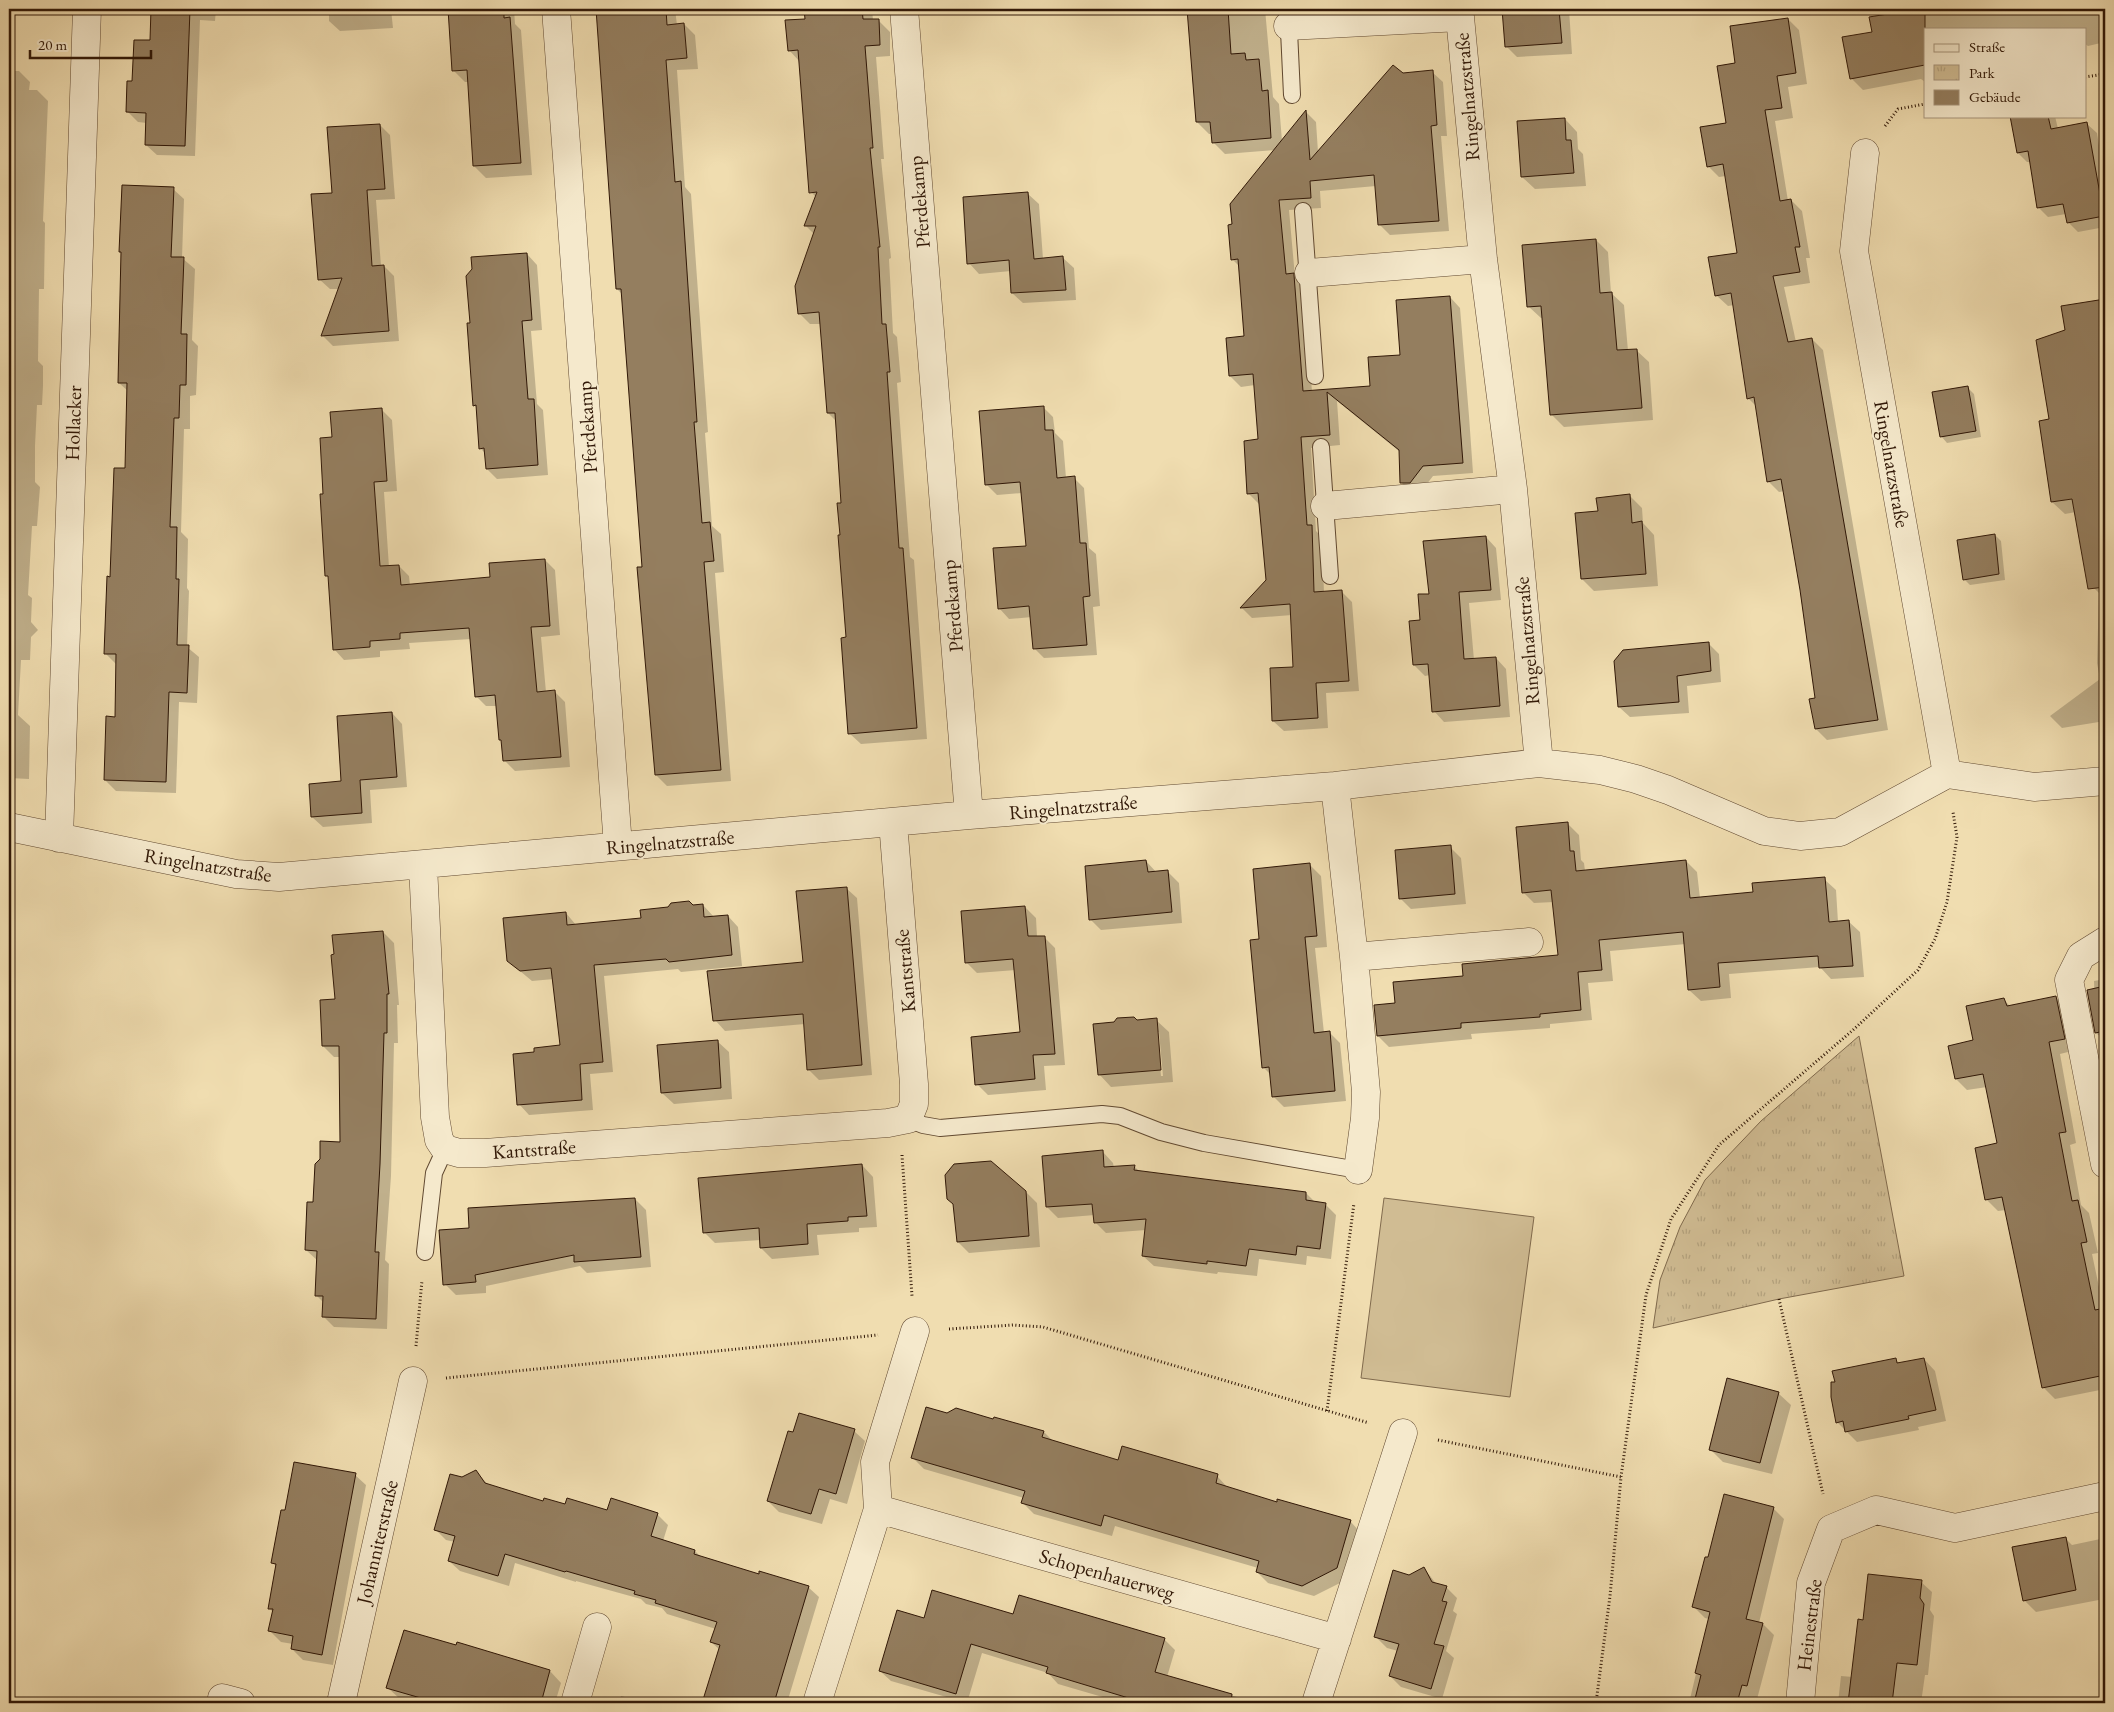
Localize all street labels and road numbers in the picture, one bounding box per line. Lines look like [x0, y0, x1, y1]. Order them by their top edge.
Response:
street label: Ringelnatzstraße [1448, 32, 1486, 162]
street label: Pferdekamp [902, 155, 936, 249]
street label: Pferdekamp [571, 380, 603, 474]
street label: Hollacker [59, 385, 87, 461]
street label: Ringelnatzstraße [1868, 398, 1916, 530]
street label: Pferdekamp [935, 559, 969, 653]
street label: Ringelnatzstraße [1508, 576, 1546, 706]
street label: Ringelnatzstraße [1008, 788, 1138, 826]
street label: Ringelnatzstraße [605, 823, 735, 861]
street label: Ringelnatzstraße [142, 842, 274, 888]
street label: Kantstraße [888, 928, 922, 1014]
street label: Kantstraße [491, 1133, 577, 1165]
street label: Johanniterstraße [350, 1477, 404, 1609]
street label: Schopenhauerweg [1036, 1542, 1178, 1606]
street label: Heinestraße [1790, 1577, 1828, 1673]

